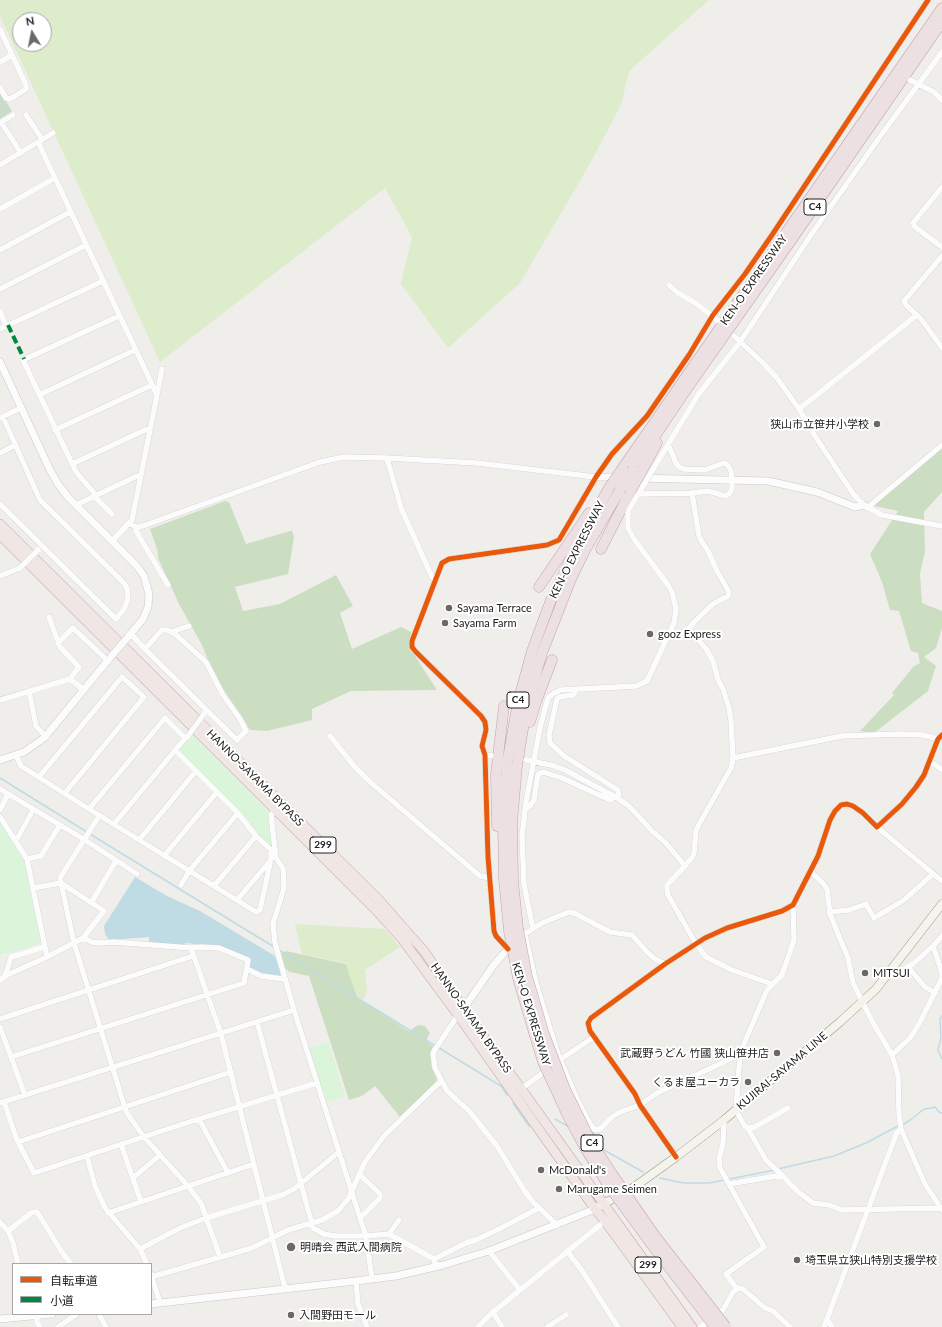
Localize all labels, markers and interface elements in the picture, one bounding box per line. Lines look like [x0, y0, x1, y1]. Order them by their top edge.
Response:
north arrow [12, 12, 52, 52]
text: N [25, 14, 35, 28]
road number: C4 [804, 199, 826, 215]
street label: KEN-O EXPRESSWAY [718, 232, 790, 328]
place label: 狭山市立笹井小学校 [770, 417, 869, 431]
marker: 狭山市立笹井小学校 [872, 419, 882, 429]
street label: KEN-O EXPRESSWAY [547, 499, 607, 601]
place label: Sayama Terrace [457, 601, 532, 615]
marker: Sayama Terrace [444, 603, 454, 613]
place label: Sayama Farm [453, 616, 517, 630]
marker: Sayama Farm [440, 618, 450, 628]
place label: gooz Express [658, 627, 721, 641]
marker: gooz Express [645, 629, 655, 639]
road number: C4 [507, 692, 529, 708]
street label: HANNO-SAYAMA BYPASS [204, 727, 306, 829]
road number: 299 [310, 837, 336, 853]
street label: HANNO-SAYAMA BYPASS [428, 960, 514, 1076]
street label: KEN-O EXPRESSWAY [509, 961, 553, 1067]
place label: MITSUI [873, 966, 910, 980]
marker: MITSUI [860, 968, 870, 978]
street label: KUJIRAI-SAYAMA LINE [734, 1029, 830, 1113]
place label: 武蔵野うどん 竹國 狭山笹井店 [620, 1046, 769, 1060]
marker: 武蔵野うどん 竹國 狭山笹井店 [772, 1048, 782, 1058]
place label: くるま屋ユーカラ [652, 1075, 740, 1089]
marker: くるま屋ユーカラ [743, 1077, 753, 1087]
road number: C4 [581, 1135, 603, 1151]
place label: McDonald's [549, 1163, 606, 1177]
marker: McDonald's [536, 1165, 546, 1175]
place label: Marugame Seimen [567, 1182, 657, 1196]
marker: Marugame Seimen [554, 1184, 564, 1194]
place label: 明晴会 西武入間病院 [300, 1240, 402, 1254]
marker: 明晴会 西武入間病院 [285, 1241, 297, 1253]
place label: 埼玉県立狭山特別支援学校 [805, 1253, 937, 1267]
marker: 埼玉県立狭山特別支援学校 [792, 1255, 802, 1265]
road number: 299 [635, 1257, 661, 1273]
legend [12, 1263, 152, 1315]
text: 自転車道 [50, 1273, 98, 1288]
text: 小道 [50, 1293, 74, 1308]
place label: 入間野田モール [299, 1308, 376, 1322]
marker: 入間野田モール [286, 1310, 296, 1320]

